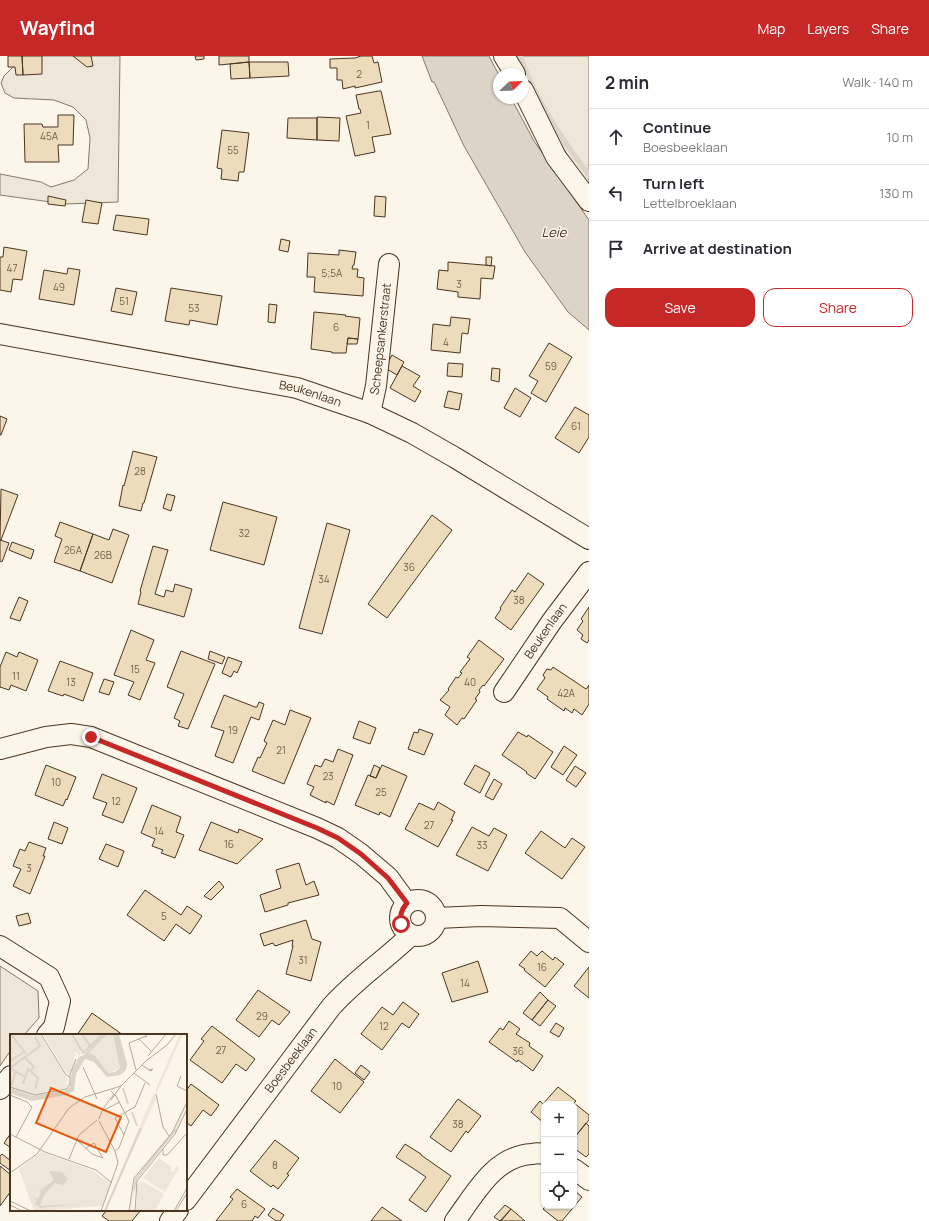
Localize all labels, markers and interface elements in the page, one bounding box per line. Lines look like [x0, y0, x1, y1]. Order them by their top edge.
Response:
text: Wayfind [20, 15, 95, 41]
text: Map [757, 19, 785, 38]
text: Layers [807, 19, 849, 38]
text: Share [871, 19, 909, 38]
house number: 2 [356, 67, 362, 81]
north arrow [493, 68, 529, 104]
text: 2 min [605, 71, 649, 94]
text: Walk · 140 m [842, 73, 913, 91]
text: Continue [643, 117, 711, 138]
house number: 1 [366, 118, 370, 132]
icon: ahead [605, 126, 627, 148]
text: 10 m [886, 128, 913, 146]
house number: 45A [40, 129, 59, 143]
text: Boesbeeklaan [643, 138, 728, 156]
house number: 55 [227, 143, 239, 157]
text: Turn left [643, 173, 705, 194]
icon: left [605, 182, 627, 204]
text: 130 m [879, 184, 913, 202]
text: Lettelbroeklaan [643, 194, 737, 212]
water label: Leie [542, 223, 568, 241]
icon: arrive [605, 238, 627, 260]
text: Arrive at destination [643, 238, 792, 259]
house number: 47 [7, 261, 17, 275]
house number: 5;5A [322, 266, 343, 280]
house number: 3 [456, 277, 462, 291]
house number: 49 [53, 280, 65, 294]
street label: Scheepsankerstraat [365, 282, 395, 396]
button: Save [605, 288, 755, 327]
button: Share [763, 288, 913, 327]
house number: 51 [119, 294, 129, 308]
house number: 53 [188, 301, 200, 315]
house number: 6 [333, 320, 339, 334]
house number: 4 [443, 335, 449, 349]
house number: 59 [545, 359, 557, 373]
street label: Beukenlaan [278, 376, 344, 411]
house number: 61 [571, 419, 581, 433]
house number: 28 [134, 464, 146, 478]
house number: 32 [238, 526, 250, 540]
house number: 26A [64, 543, 83, 557]
house number: 26B [94, 548, 112, 562]
house number: 36 [403, 560, 415, 574]
house number: 34 [318, 572, 330, 586]
house number: 38 [513, 593, 525, 607]
street label: Beukenlaan [520, 599, 571, 662]
house number: 15 [130, 662, 140, 676]
house number: 11 [12, 669, 20, 683]
house number: 13 [66, 675, 76, 689]
house number: 40 [464, 675, 476, 689]
house number: 42A [557, 686, 576, 700]
house number: 19 [228, 723, 238, 737]
route end [82, 728, 100, 746]
house number: 21 [276, 743, 286, 757]
house number: 23 [322, 769, 334, 783]
house number: 10 [51, 775, 61, 789]
house number: 25 [375, 785, 387, 799]
house number: 12 [111, 794, 121, 808]
house number: 27 [424, 818, 434, 832]
house number: 14 [154, 824, 164, 838]
house number: 16 [224, 837, 234, 851]
house number: 33 [476, 838, 488, 852]
house number: 3 [26, 861, 32, 875]
house number: 5 [161, 909, 167, 923]
route start [392, 915, 410, 933]
house number: 31 [298, 953, 308, 967]
house number: 16 [537, 960, 547, 974]
house number: 14 [460, 976, 470, 990]
house number: 29 [256, 1009, 268, 1023]
house number: 12 [379, 1019, 389, 1033]
street label: Boesbeeklaan [260, 1023, 321, 1096]
inset map [10, 1034, 187, 1211]
house number: 27 [216, 1043, 226, 1057]
house number: 36 [512, 1044, 524, 1058]
house number: 10 [332, 1079, 342, 1093]
map controls [541, 1101, 577, 1209]
button: + [541, 1101, 577, 1137]
house number: 38 [452, 1117, 464, 1131]
button: − [541, 1137, 577, 1173]
house number: 8 [272, 1158, 278, 1172]
button: locate [541, 1173, 577, 1209]
house number: 6 [241, 1197, 247, 1211]

